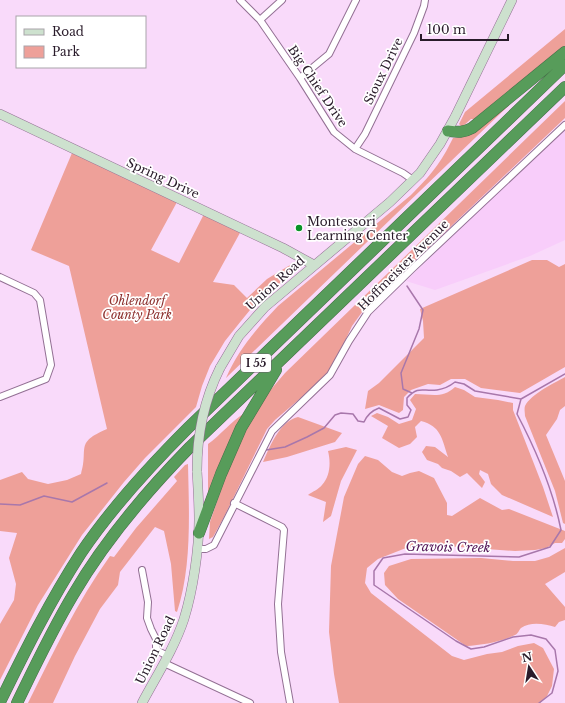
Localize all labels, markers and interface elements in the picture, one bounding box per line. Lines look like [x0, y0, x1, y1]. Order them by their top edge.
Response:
legend [16, 16, 146, 68]
scale bar [421, 16, 508, 42]
text: 100 m [427, 22, 466, 37]
text: Road [52, 24, 84, 39]
street label: Sioux Drive [360, 35, 406, 107]
street label: Big Chief Drive [285, 42, 351, 130]
text: Park [52, 44, 80, 59]
street label: Spring Drive [124, 155, 202, 201]
place label: Montessori Learning Center [307, 214, 408, 243]
street label: Hoffmeister Avenue [355, 216, 452, 313]
marker: Montessori Learning Center [294, 223, 304, 233]
street label: Union Road [243, 253, 307, 313]
park label: Ohlendorf County Park [102, 293, 172, 322]
road number: I 55 [241, 354, 271, 372]
water label: Gravois Creek [406, 538, 491, 556]
street label: Union Road [132, 614, 178, 686]
north arrow [509, 647, 549, 687]
text: N [520, 649, 534, 665]

